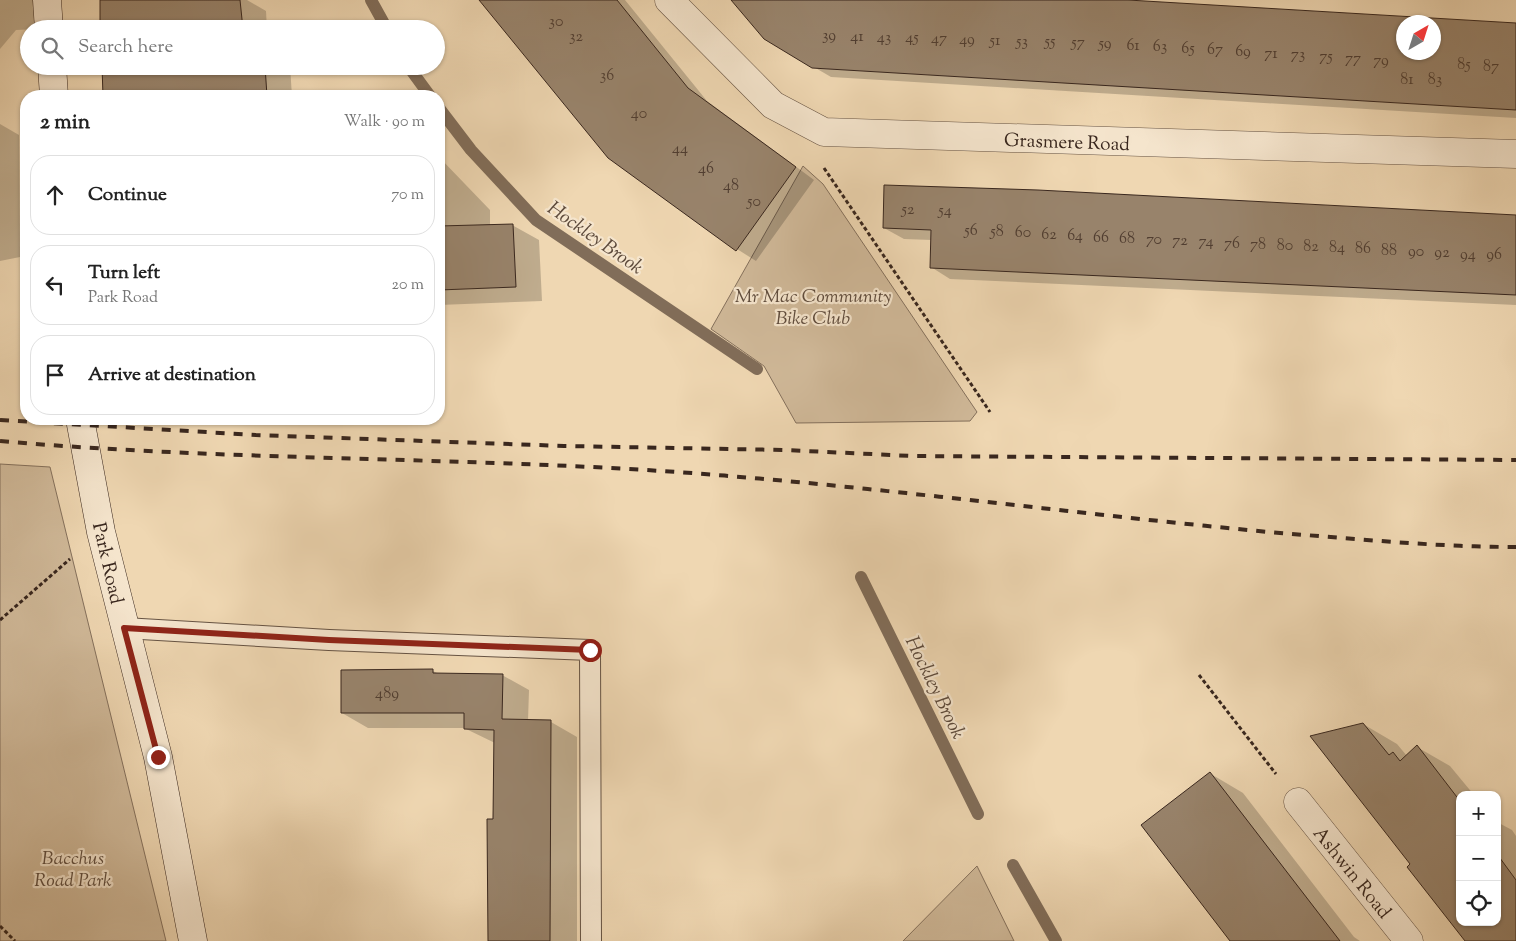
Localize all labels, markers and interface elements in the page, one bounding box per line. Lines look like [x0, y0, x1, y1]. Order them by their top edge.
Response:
house number: 30 [549, 11, 563, 34]
north arrow [1396, 15, 1441, 60]
search box [20, 20, 445, 75]
house number: 39 [822, 25, 836, 48]
house number: 32 [569, 26, 583, 49]
house number: 41 [850, 26, 864, 49]
house number: 43 [877, 27, 891, 50]
house number: 45 [905, 27, 919, 50]
house number: 47 [931, 28, 947, 51]
house number: 49 [959, 29, 975, 52]
house number: 51 [989, 30, 1001, 53]
house number: 53 [1015, 31, 1028, 54]
house number: 55 [1043, 31, 1056, 54]
house number: 57 [1070, 32, 1085, 55]
house number: 59 [1097, 33, 1112, 56]
icon: search [38, 34, 66, 62]
text: Search here [78, 34, 173, 61]
house number: 61 [1126, 35, 1140, 58]
house number: 63 [1153, 36, 1167, 59]
house number: 65 [1181, 38, 1195, 61]
house number: 67 [1207, 39, 1223, 62]
house number: 69 [1235, 41, 1251, 64]
house number: 71 [1264, 43, 1278, 66]
house number: 73 [1291, 44, 1305, 67]
house number: 75 [1319, 46, 1333, 69]
house number: 77 [1345, 48, 1361, 71]
house number: 79 [1373, 50, 1389, 73]
house number: 85 [1457, 54, 1471, 77]
house number: 87 [1483, 56, 1499, 79]
house number: 36 [600, 65, 614, 88]
house number: 81 [1400, 69, 1414, 92]
house number: 83 [1428, 69, 1442, 92]
house number: 40 [631, 103, 647, 126]
text: 2 min [40, 108, 90, 138]
text: Walk · 90 m [344, 111, 425, 134]
street label: Grasmere Road [1003, 128, 1131, 159]
house number: 44 [672, 138, 688, 161]
house number: 46 [698, 158, 714, 181]
house number: 48 [723, 175, 739, 198]
icon: ahead [41, 181, 69, 209]
text: Continue [88, 182, 167, 209]
text: 70 m [391, 184, 424, 207]
house number: 50 [746, 191, 761, 214]
water label: Hockley Brook [541, 195, 649, 283]
house number: 52 [901, 199, 915, 222]
house number: 54 [937, 200, 952, 223]
house number: 56 [963, 220, 978, 243]
house number: 58 [989, 221, 1004, 244]
house number: 60 [1015, 222, 1031, 245]
house number: 62 [1041, 224, 1057, 247]
house number: 64 [1067, 225, 1083, 248]
house number: 66 [1093, 227, 1109, 250]
house number: 68 [1119, 228, 1135, 251]
house number: 70 [1146, 229, 1162, 252]
house number: 72 [1172, 230, 1188, 253]
house number: 74 [1199, 231, 1214, 254]
house number: 76 [1224, 233, 1240, 256]
house number: 78 [1250, 234, 1266, 257]
house number: 80 [1277, 235, 1293, 258]
house number: 82 [1303, 236, 1319, 259]
house number: 84 [1329, 237, 1345, 260]
house number: 86 [1355, 238, 1371, 261]
house number: 88 [1381, 240, 1397, 263]
house number: 90 [1408, 241, 1424, 264]
house number: 92 [1434, 242, 1450, 265]
house number: 94 [1460, 244, 1476, 267]
house number: 96 [1486, 244, 1502, 267]
text: Turn left [88, 260, 160, 287]
icon: left [41, 271, 69, 299]
text: 20 m [391, 274, 424, 297]
park label: Mr Mac Community Bike Club [735, 284, 891, 333]
text: Park Road [88, 287, 158, 310]
icon: arrive [41, 361, 69, 389]
text: Arrive at destination [88, 362, 256, 389]
street label: Park Road [84, 520, 129, 607]
water label: Hockley Brook [896, 632, 971, 745]
route start [579, 639, 602, 662]
house number: 489 [375, 683, 399, 706]
route end [147, 746, 170, 769]
map controls [1456, 791, 1501, 926]
button: + [1456, 791, 1501, 836]
street label: Ashwin Road [1305, 822, 1397, 926]
button: − [1456, 836, 1501, 881]
park label: Bacchus Road Park [34, 846, 112, 895]
button: locate [1456, 881, 1501, 926]

